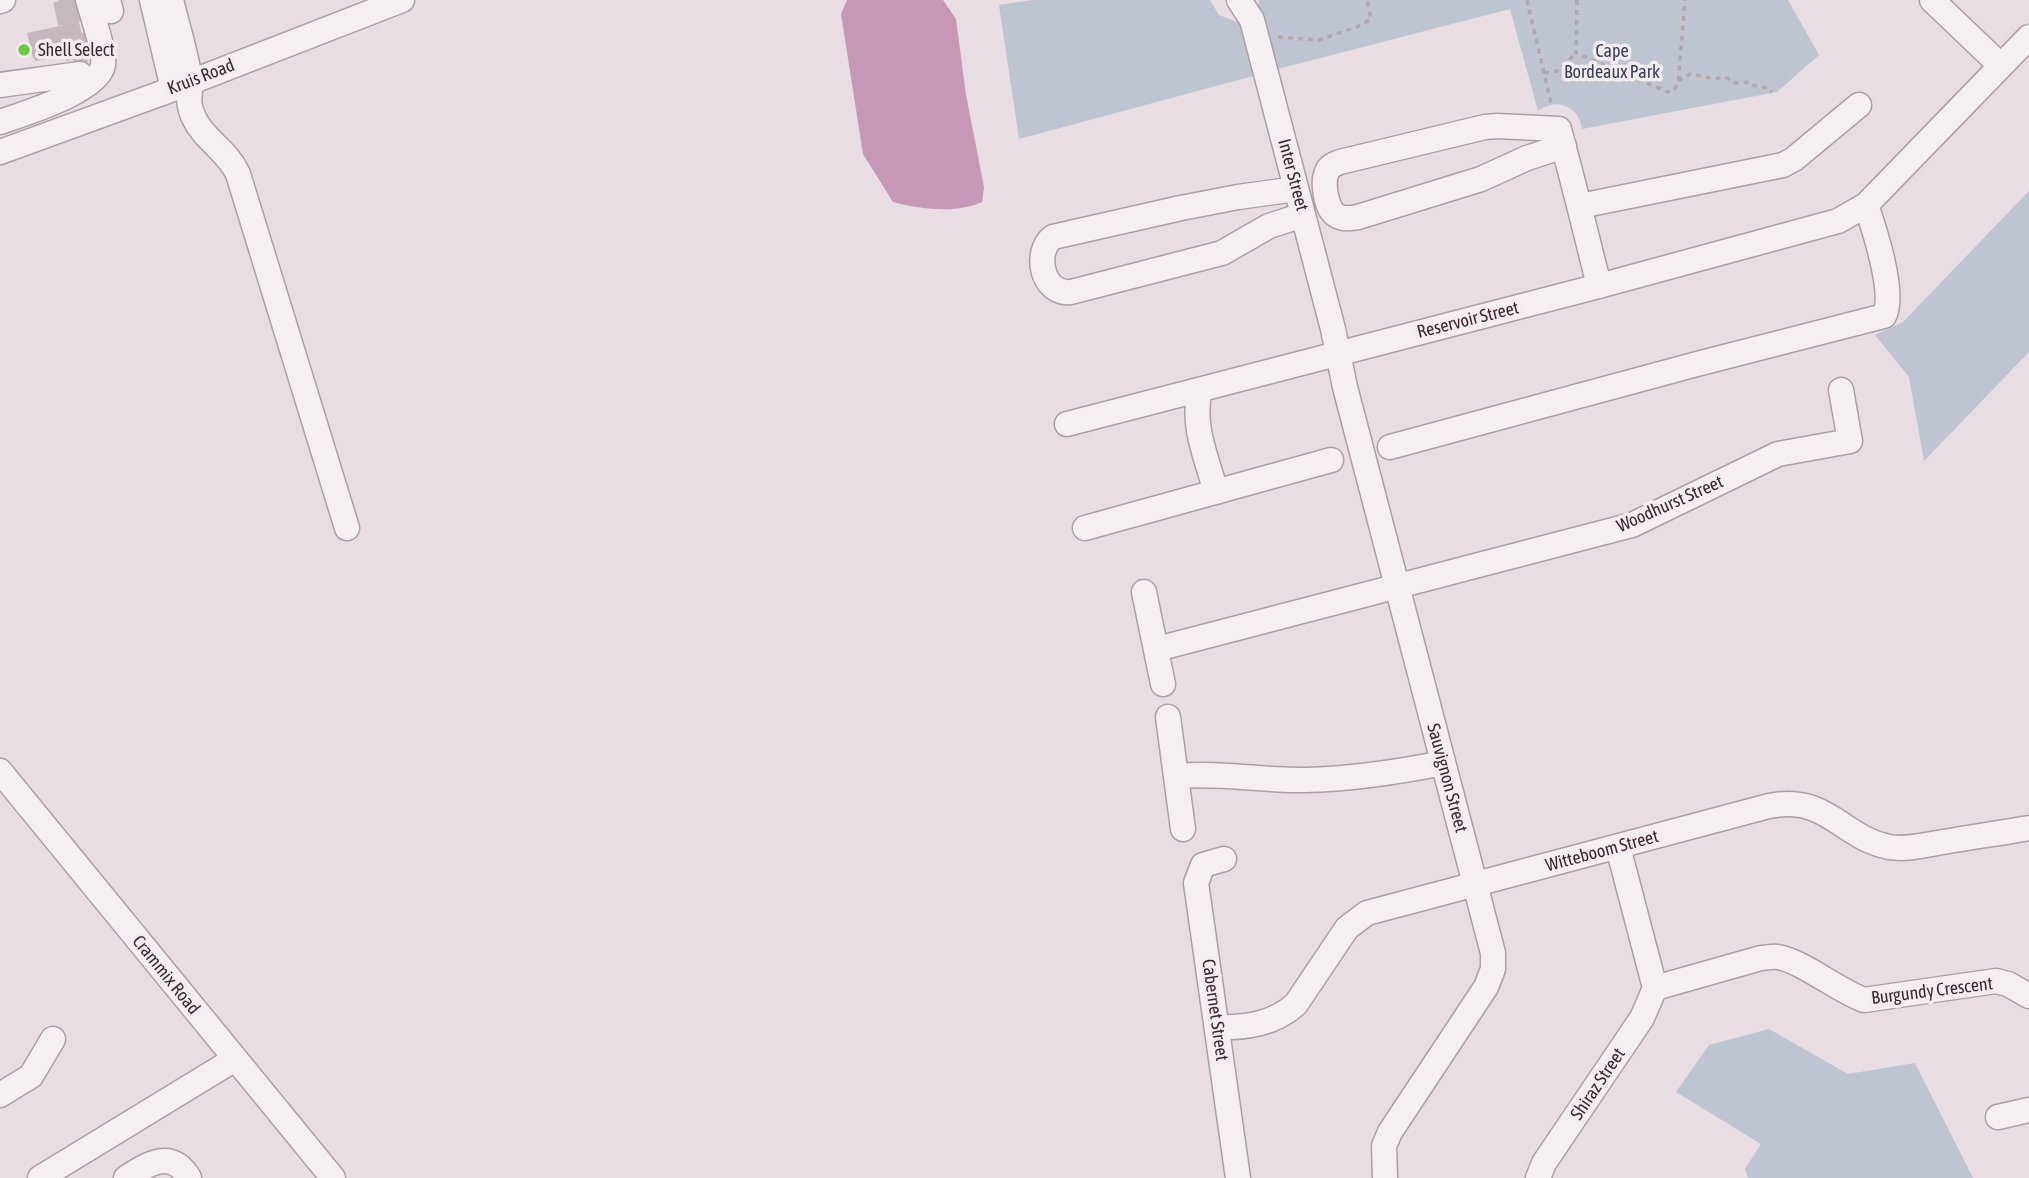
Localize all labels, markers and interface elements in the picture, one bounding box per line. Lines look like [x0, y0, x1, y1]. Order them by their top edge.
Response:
place label: Shell Select [38, 39, 115, 61]
park label: Cape Bordeaux Park [1564, 40, 1660, 82]
marker: Shell Select [16, 42, 32, 58]
street label: Kruis Road [164, 54, 238, 100]
street label: Inter Street [1273, 137, 1313, 213]
street label: Reservoir Street [1415, 297, 1521, 343]
street label: Woodhurst Street [1613, 471, 1727, 537]
street label: Sauvignon Street [1422, 721, 1472, 835]
street label: Witteboom Street [1543, 826, 1661, 876]
street label: Crammix Road [128, 931, 204, 1019]
street label: Cabernet Street [1197, 958, 1233, 1062]
street label: Burgundy Crescent [1870, 973, 1994, 1009]
street label: Shiraz Street [1566, 1044, 1630, 1124]

